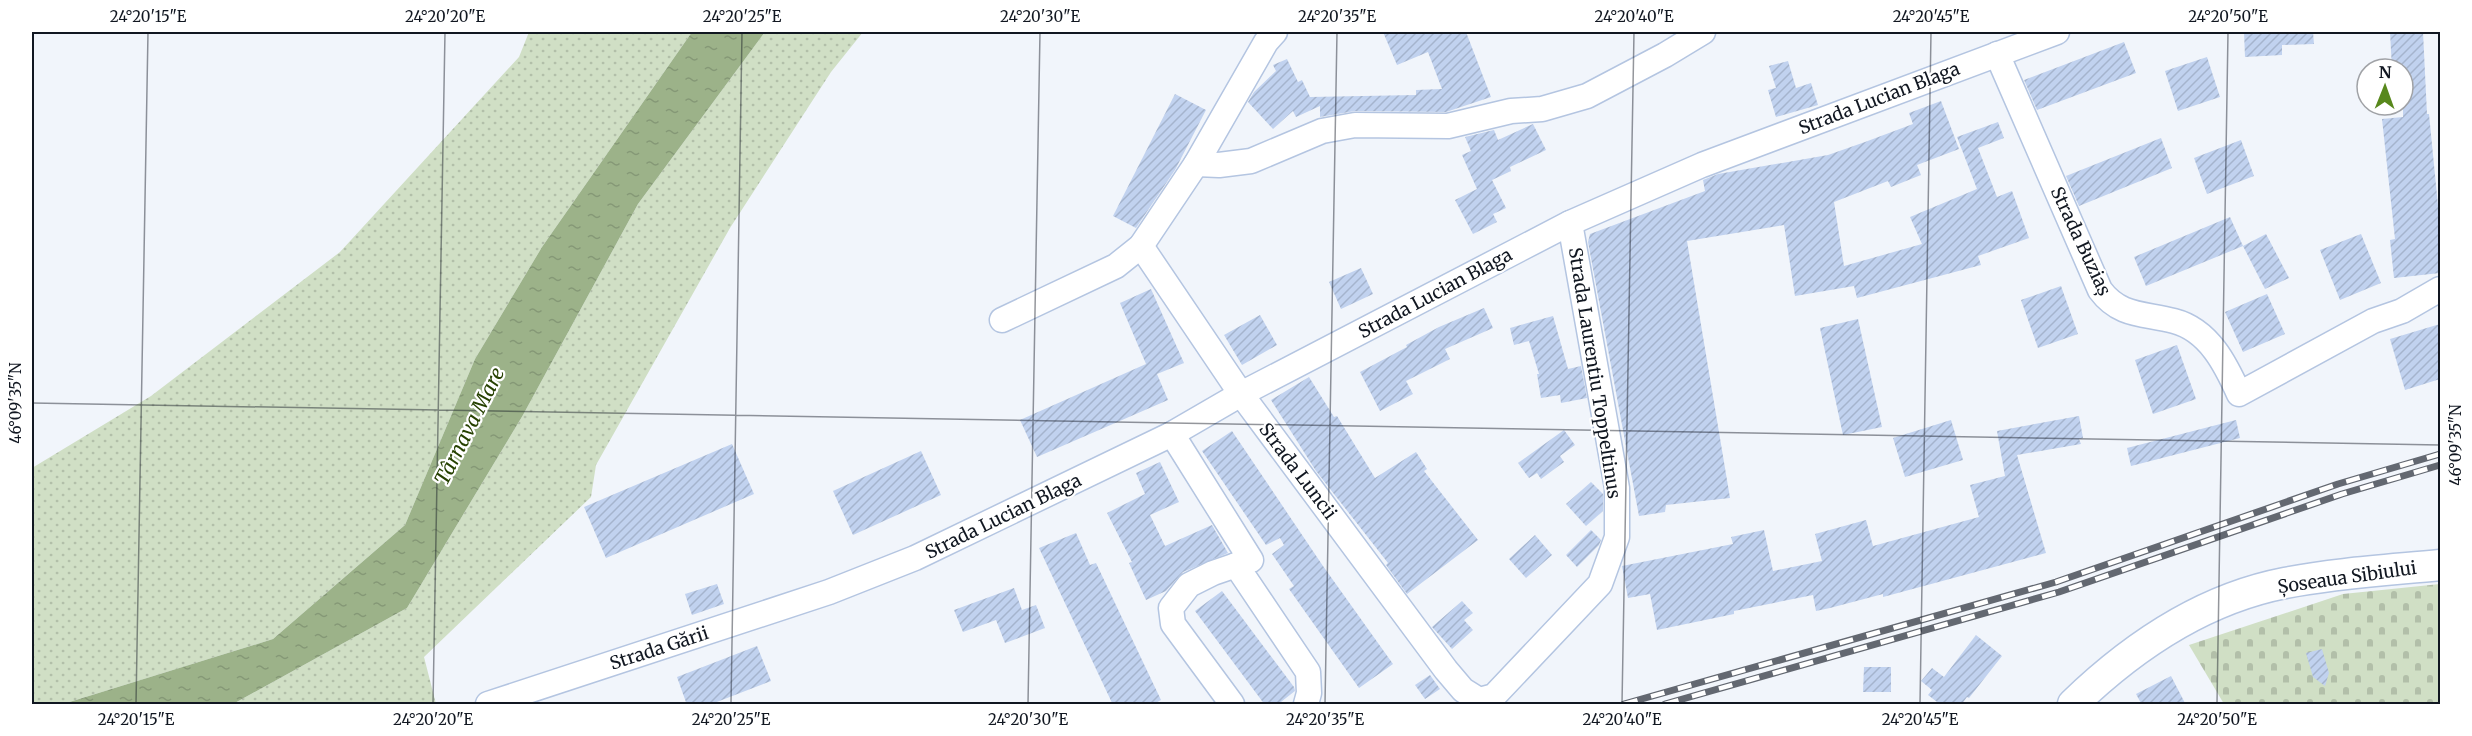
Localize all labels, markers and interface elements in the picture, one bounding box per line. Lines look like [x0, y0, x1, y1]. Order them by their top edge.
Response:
text: 24°20'15"E [110, 7, 187, 26]
text: 24°20'20"E [405, 7, 486, 26]
text: 24°20'25"E [703, 7, 782, 26]
text: 24°20'30"E [1000, 7, 1080, 26]
text: 24°20'35"E [1298, 7, 1376, 26]
text: 24°20'40"E [1594, 7, 1674, 26]
text: 24°20'45"E [1893, 7, 1970, 26]
text: 24°20'50"E [2188, 7, 2268, 26]
street label: Strada Lucian Blaga [1795, 57, 1963, 139]
north arrow [2355, 57, 2415, 117]
text: N [2379, 62, 2392, 82]
street label: Strada Buziaș [2046, 183, 2116, 299]
street label: Strada Lucian Blaga [1354, 243, 1516, 343]
street label: Strada Laurentiu Toppeltinus [1564, 246, 1626, 500]
text: 46°09'35"N [6, 362, 25, 444]
water label: Târnava Mare [429, 363, 509, 489]
text: 46°09'35"N [2446, 404, 2465, 486]
street label: Strada Luncii [1254, 418, 1342, 524]
street label: Strada Lucian Blaga [921, 468, 1085, 564]
street label: Șoseaua Sibiului [2276, 556, 2418, 598]
street label: Strada Gării [607, 621, 712, 675]
text: 24°20'15"E [98, 710, 175, 729]
text: 24°20'20"E [393, 710, 474, 729]
text: 24°20'25"E [692, 710, 771, 729]
text: 24°20'30"E [988, 710, 1068, 729]
text: 24°20'35"E [1286, 710, 1364, 729]
text: 24°20'40"E [1582, 710, 1662, 729]
text: 24°20'45"E [1882, 710, 1959, 729]
text: 24°20'50"E [2177, 710, 2257, 729]

